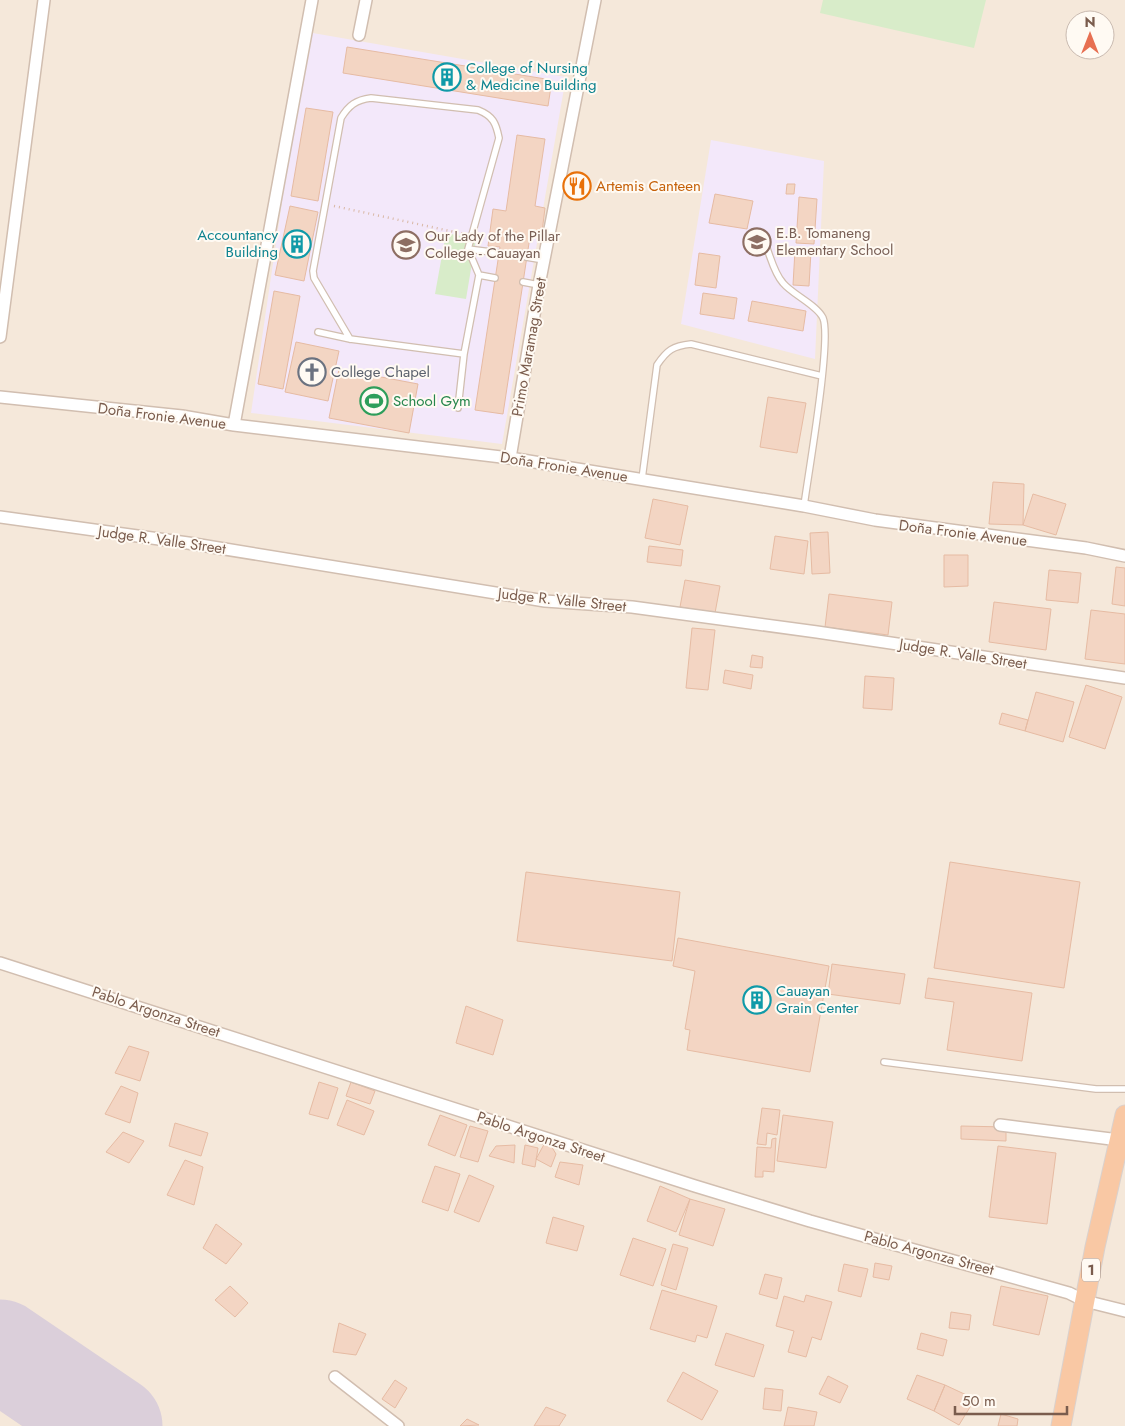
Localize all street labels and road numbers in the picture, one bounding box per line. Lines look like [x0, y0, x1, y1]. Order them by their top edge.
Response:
street label: Primo Maramag Street [506, 275, 552, 418]
street label: Doña Fronie Avenue [97, 397, 228, 435]
street label: Doña Fronie Avenue [499, 446, 630, 488]
street label: Doña Fronie Avenue [898, 514, 1029, 552]
street label: Judge R. Valle Street [95, 520, 228, 560]
street label: Judge R. Valle Street [495, 582, 628, 618]
street label: Judge R. Valle Street [896, 633, 1029, 675]
street label: Pablo Argonza Street [89, 981, 223, 1043]
street label: Pablo Argonza Street [474, 1106, 608, 1168]
street label: Pablo Argonza Street [862, 1225, 997, 1281]
road number: 1 [1082, 1258, 1100, 1282]

